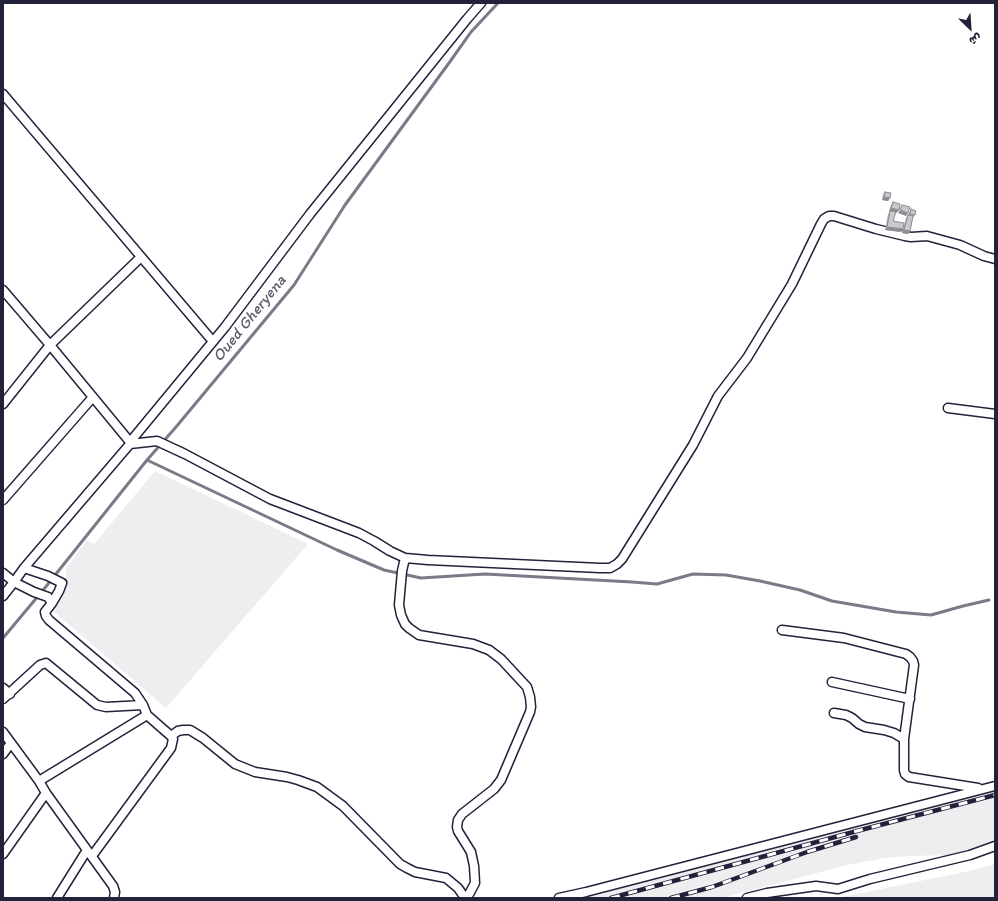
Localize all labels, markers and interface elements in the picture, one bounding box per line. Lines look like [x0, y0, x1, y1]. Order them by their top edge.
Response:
north arrow [950, 8, 990, 48]
text: ش [967, 31, 984, 48]
water label: Oued Gheryena [209, 272, 291, 366]

